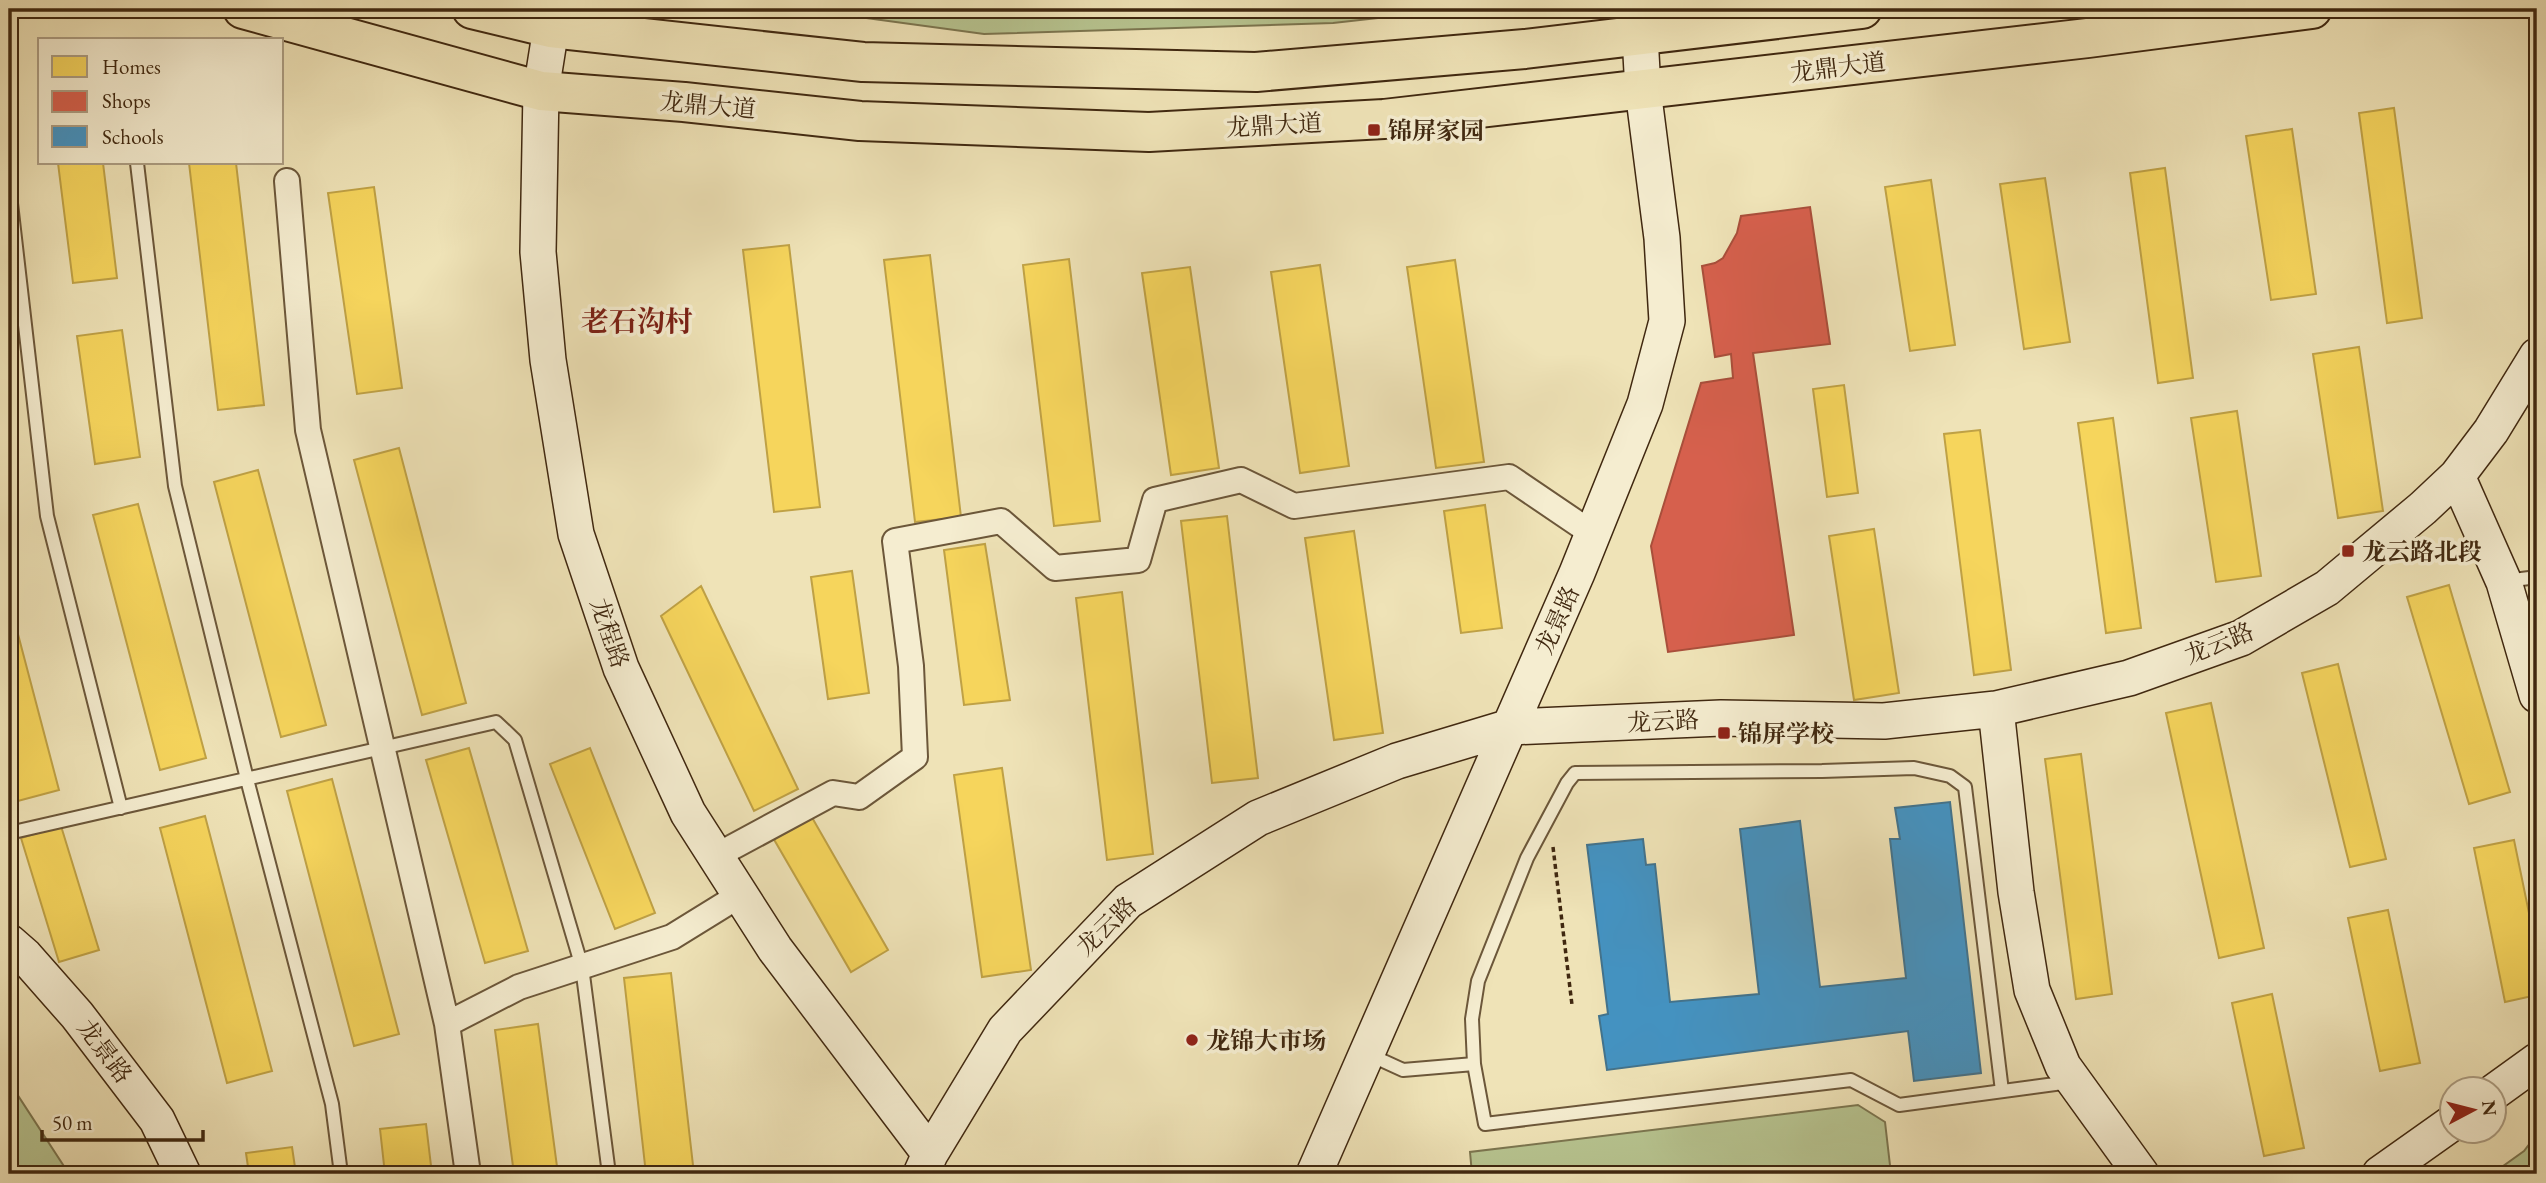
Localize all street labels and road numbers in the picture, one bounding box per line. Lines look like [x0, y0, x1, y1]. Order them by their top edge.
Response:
street label: 龙鼎大道 [1788, 46, 1888, 88]
street label: 龙鼎大道 [659, 85, 757, 125]
street label: 龙鼎大道 [1225, 107, 1323, 143]
street label: 龙景路 [1528, 581, 1586, 659]
street label: 龙程路 [584, 594, 636, 672]
street label: 龙云路 [2180, 615, 2258, 671]
street label: 龙云路 [1626, 704, 1700, 738]
street label: 龙云路 [1069, 890, 1143, 962]
street label: 龙景路 [71, 1013, 139, 1089]

